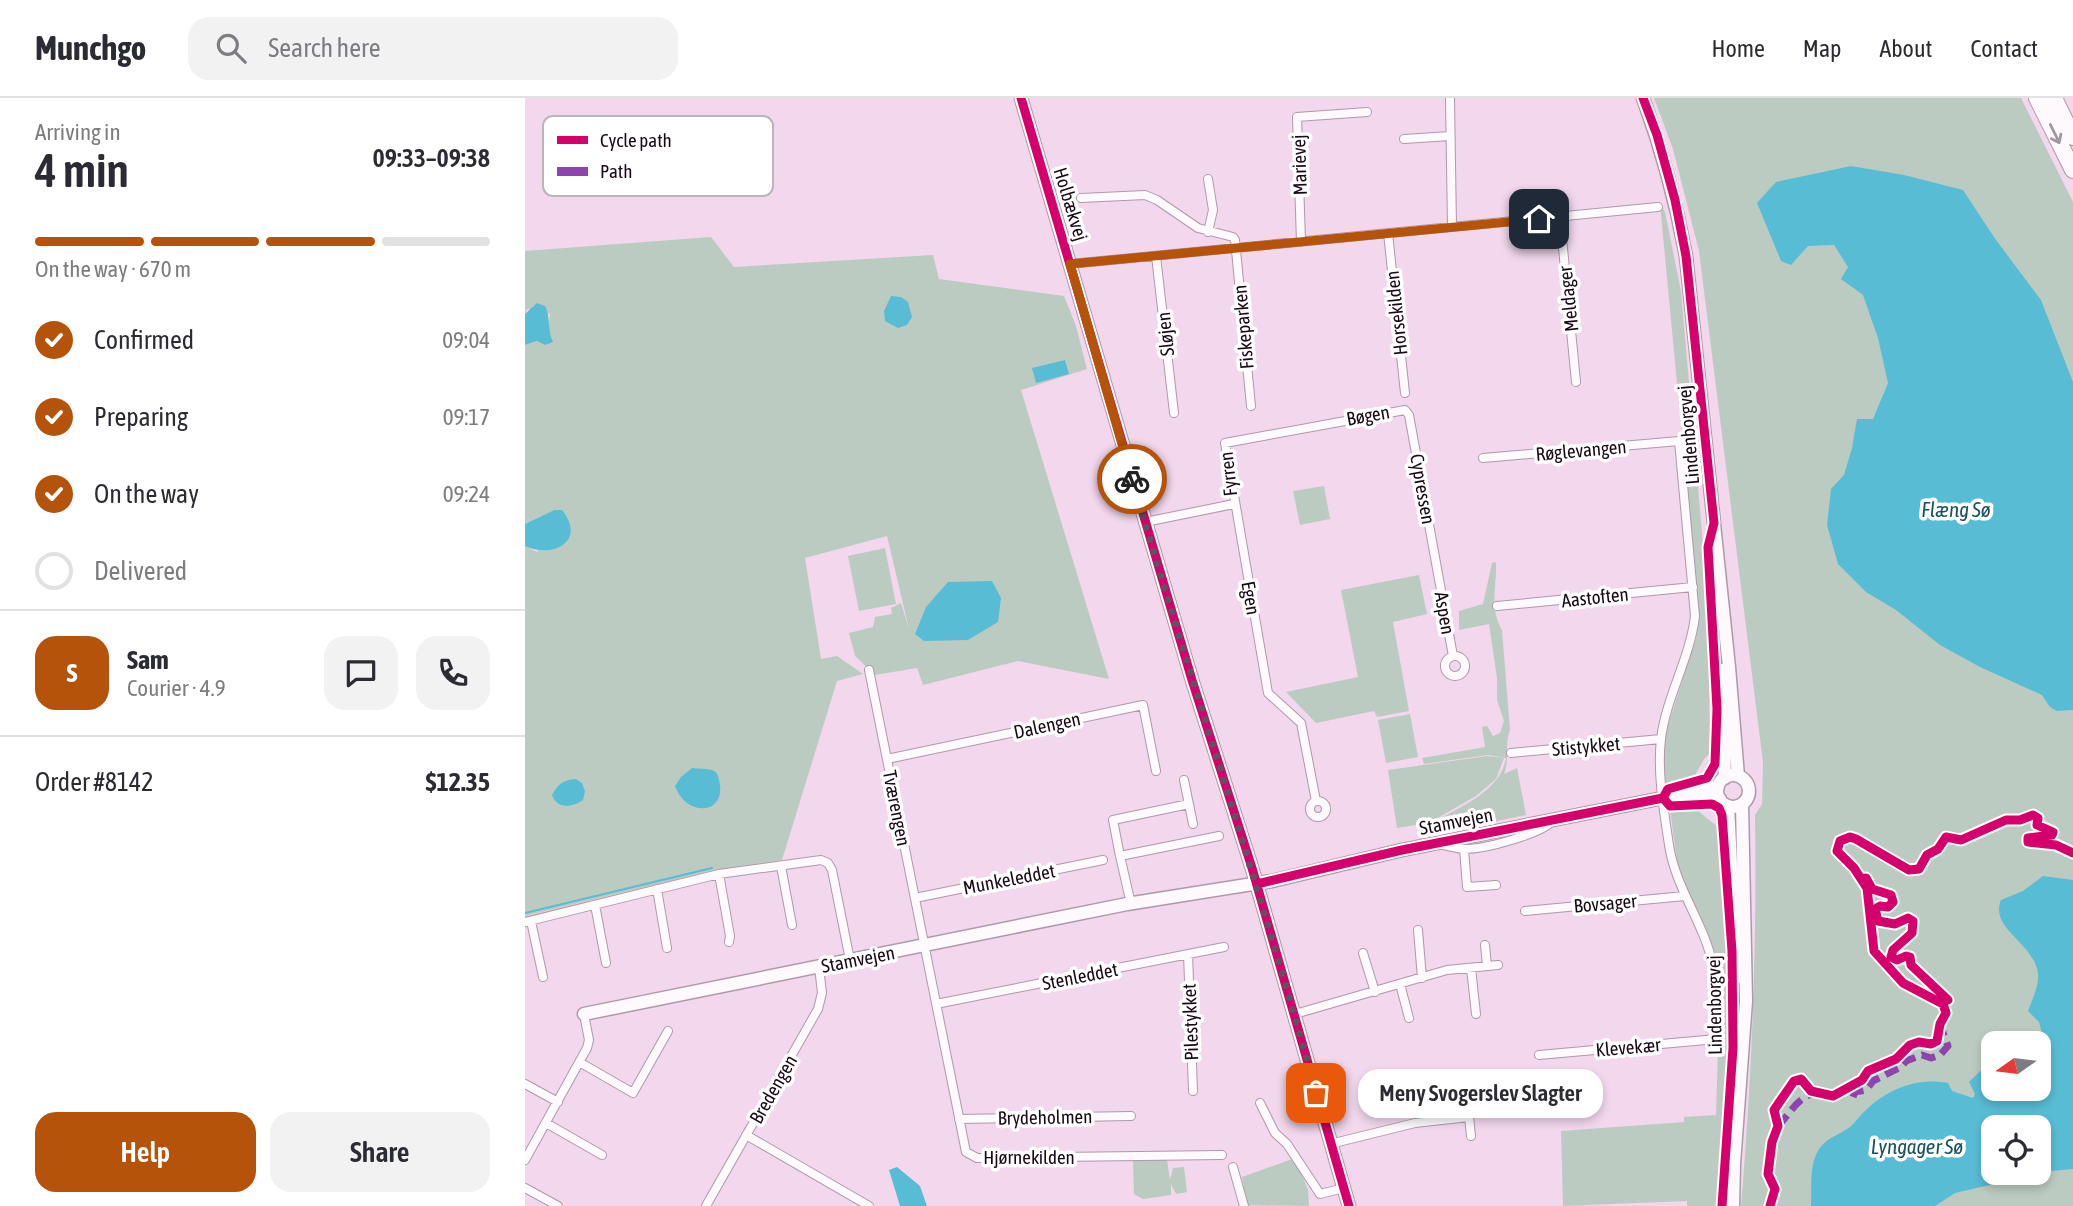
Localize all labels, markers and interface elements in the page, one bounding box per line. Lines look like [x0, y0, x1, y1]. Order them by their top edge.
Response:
search box [188, 17, 678, 80]
text: Munchgo [35, 29, 146, 67]
icon: search [212, 29, 250, 67]
text: Search here [268, 33, 380, 63]
text: Home [1711, 35, 1765, 62]
text: Map [1803, 35, 1841, 62]
text: About [1879, 35, 1932, 62]
text: Contact [1970, 35, 2038, 62]
legend [543, 116, 773, 196]
text: Arriving in [35, 119, 121, 145]
one-way arrow [2049, 123, 2063, 144]
text: Cycle path [600, 129, 672, 151]
street label: Marievej [1287, 134, 1311, 196]
text: 09:33–09:38 [373, 143, 490, 173]
text: 4 min [35, 144, 129, 197]
text: Path [600, 160, 632, 182]
street label: Holbækvej [1049, 165, 1093, 243]
pin [1509, 189, 1569, 249]
icon: home [1520, 200, 1558, 238]
text: On the way · 670 m [35, 256, 191, 282]
street label: Meldager [1554, 265, 1582, 333]
street label: Horsekilden [1381, 270, 1411, 356]
street label: Fiskeparken [1228, 284, 1258, 370]
street label: Sløjen [1152, 311, 1178, 357]
icon: check [35, 321, 73, 359]
text: Confirmed [94, 325, 194, 355]
text: 09:04 [442, 327, 490, 353]
street label: Lindenborgvej [1673, 384, 1703, 486]
icon: check [35, 398, 73, 436]
street label: Bøgen [1345, 400, 1391, 430]
text: Preparing [94, 402, 188, 432]
text: 09:17 [443, 404, 490, 430]
street label: Røglevangen [1535, 435, 1627, 465]
courier [1097, 444, 1167, 514]
street label: Fyrren [1215, 451, 1241, 497]
street label: Cypressen [1406, 452, 1440, 526]
icon: bike [1113, 460, 1151, 498]
icon: check [35, 475, 73, 513]
text: On the way [94, 479, 199, 509]
text: 09:24 [443, 481, 490, 507]
water label: Flæng Sø [1921, 497, 1991, 521]
text: Delivered [94, 556, 187, 586]
street label: Egen [1237, 579, 1265, 617]
street label: Aastoften [1560, 583, 1630, 611]
street label: Aspen [1430, 590, 1460, 636]
button: chat [324, 636, 398, 710]
button: phone [416, 636, 490, 710]
text: Sam [127, 645, 169, 675]
text: S [67, 658, 77, 688]
text: Courier · 4.9 [127, 675, 226, 701]
street label: Dalengen [1012, 707, 1082, 743]
street label: Stistykket [1551, 732, 1621, 760]
text: Order #8142 [35, 767, 154, 797]
text: $12.35 [426, 767, 490, 797]
street label: Tværengen [879, 768, 915, 848]
street label: Stamvejen [1417, 803, 1495, 839]
street label: Munkeleddet [961, 859, 1057, 899]
street label: Bovsager [1573, 889, 1638, 917]
street label: Stamvejen [819, 941, 897, 977]
street label: Lindenborgvej [1702, 955, 1726, 1055]
street label: Stenleddet [1040, 958, 1120, 994]
street label: Pilestykket [1178, 983, 1202, 1061]
north arrow [1981, 1031, 2051, 1101]
map controls [1981, 1031, 2051, 1185]
street label: Klevekær [1595, 1033, 1662, 1061]
street label: Bredengen [745, 1051, 801, 1127]
pin [1286, 1063, 1346, 1123]
callout: Meny Svogerslev Slagter [1358, 1068, 1603, 1118]
icon: bag [1297, 1074, 1335, 1112]
text: Meny Svogerslev Slagter [1379, 1080, 1582, 1106]
street label: Brydeholmen [998, 1105, 1092, 1129]
button: Help [35, 1112, 256, 1192]
button: Share [270, 1112, 490, 1192]
button: locate [1981, 1115, 2051, 1185]
water label: Lyngager Sø [1871, 1134, 1963, 1158]
street label: Hjørnekilden [983, 1146, 1075, 1168]

